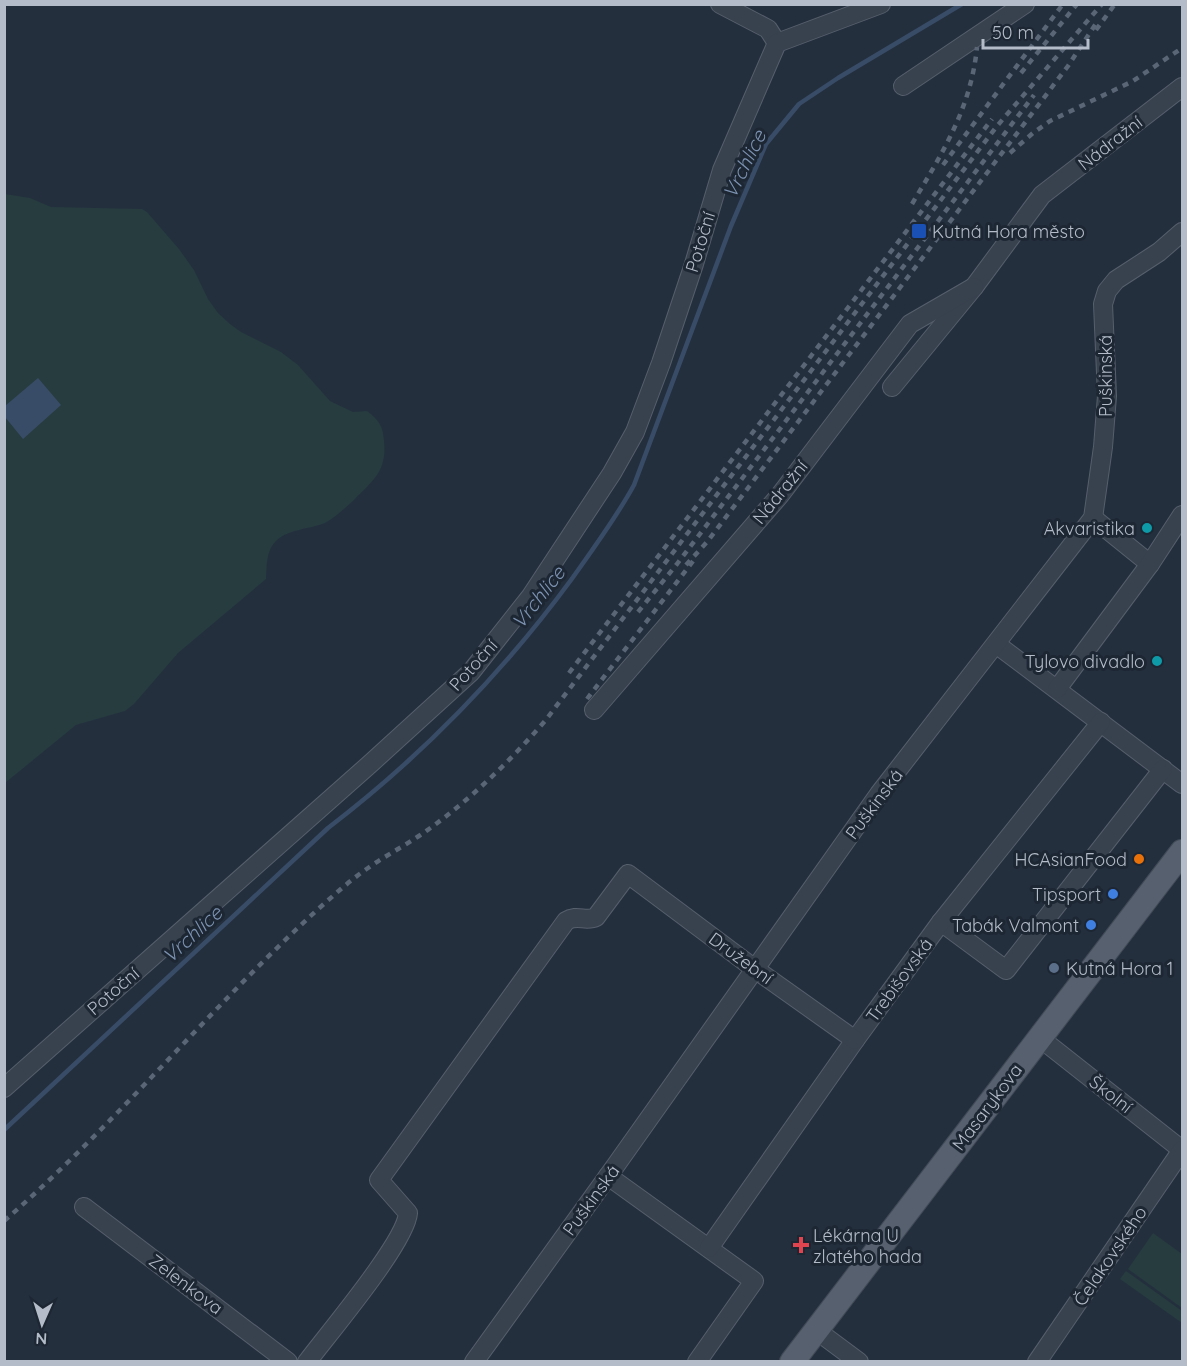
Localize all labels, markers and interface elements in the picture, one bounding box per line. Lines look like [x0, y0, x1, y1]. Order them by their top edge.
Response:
scale bar [983, 12, 1088, 50]
text: 50 m [992, 21, 1034, 44]
street label: Nádražní [1073, 111, 1147, 175]
water label: Vrchlice [717, 125, 771, 202]
street label: Potoční [680, 209, 720, 275]
place label: Kutná Hora město [932, 220, 1085, 243]
marker: Kutná Hora město [910, 222, 928, 240]
street label: Puškinská [1094, 335, 1117, 417]
street label: Nádražní [747, 455, 813, 529]
place label: Akvaristika [1044, 517, 1135, 540]
marker: Akvaristika [1140, 521, 1154, 535]
water label: Vrchlice [506, 560, 571, 633]
street label: Potoční [444, 634, 502, 696]
place label: Tylovo divadlo [1025, 650, 1145, 673]
marker: Tylovo divadlo [1150, 654, 1164, 668]
street label: Puškinská [840, 764, 908, 844]
place label: HCAsianFood [1014, 848, 1127, 871]
marker: HCAsianFood [1132, 852, 1146, 866]
place label: Tipsport [1032, 883, 1101, 906]
marker: Tipsport [1106, 887, 1120, 901]
water label: Vrchlice [157, 900, 228, 968]
place label: Tabák Valmont [952, 914, 1079, 937]
marker: Tabák Valmont [1084, 918, 1098, 932]
street label: Družební [704, 927, 778, 989]
street label: Trebišovská [861, 933, 937, 1027]
place label: Kutná Hora 1 [1066, 957, 1174, 980]
marker: Kutná Hora 1 [1047, 961, 1061, 975]
street label: Potoční [82, 962, 144, 1020]
street label: Masarykova [947, 1059, 1027, 1155]
street label: Školní [1085, 1070, 1137, 1118]
street label: Puškinská [558, 1160, 624, 1240]
street label: Čelakovského [1068, 1202, 1152, 1310]
place label: Lékárna U zlatého hada [813, 1224, 922, 1268]
marker: Lékárna U zlatého hada [794, 1238, 808, 1252]
street label: Zelenkova [144, 1249, 228, 1319]
north arrow [12, 1294, 72, 1354]
text: N [35, 1329, 48, 1349]

